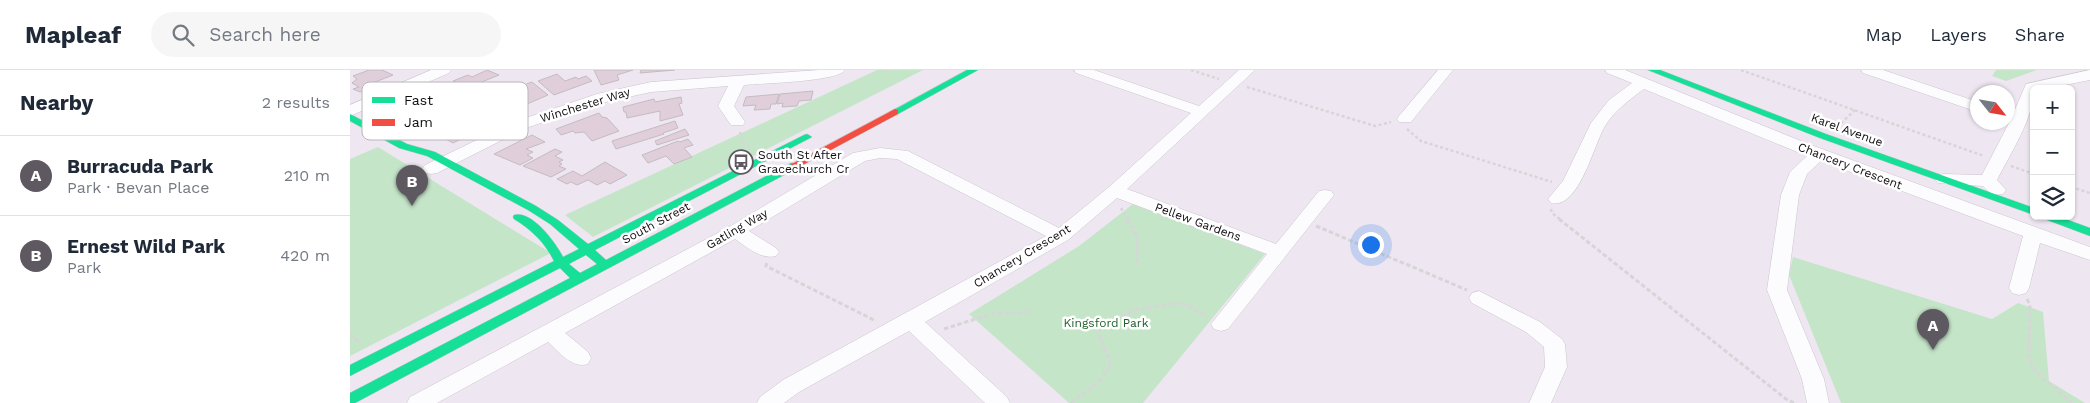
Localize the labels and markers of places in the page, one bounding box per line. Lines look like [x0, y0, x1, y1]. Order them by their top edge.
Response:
place label: South St After Gracechurch Cr [758, 148, 850, 176]
bus stop icon: South St After Gracechurch Cr [728, 149, 754, 175]
pin: B [396, 165, 428, 206]
pin: A [1917, 309, 1949, 350]

